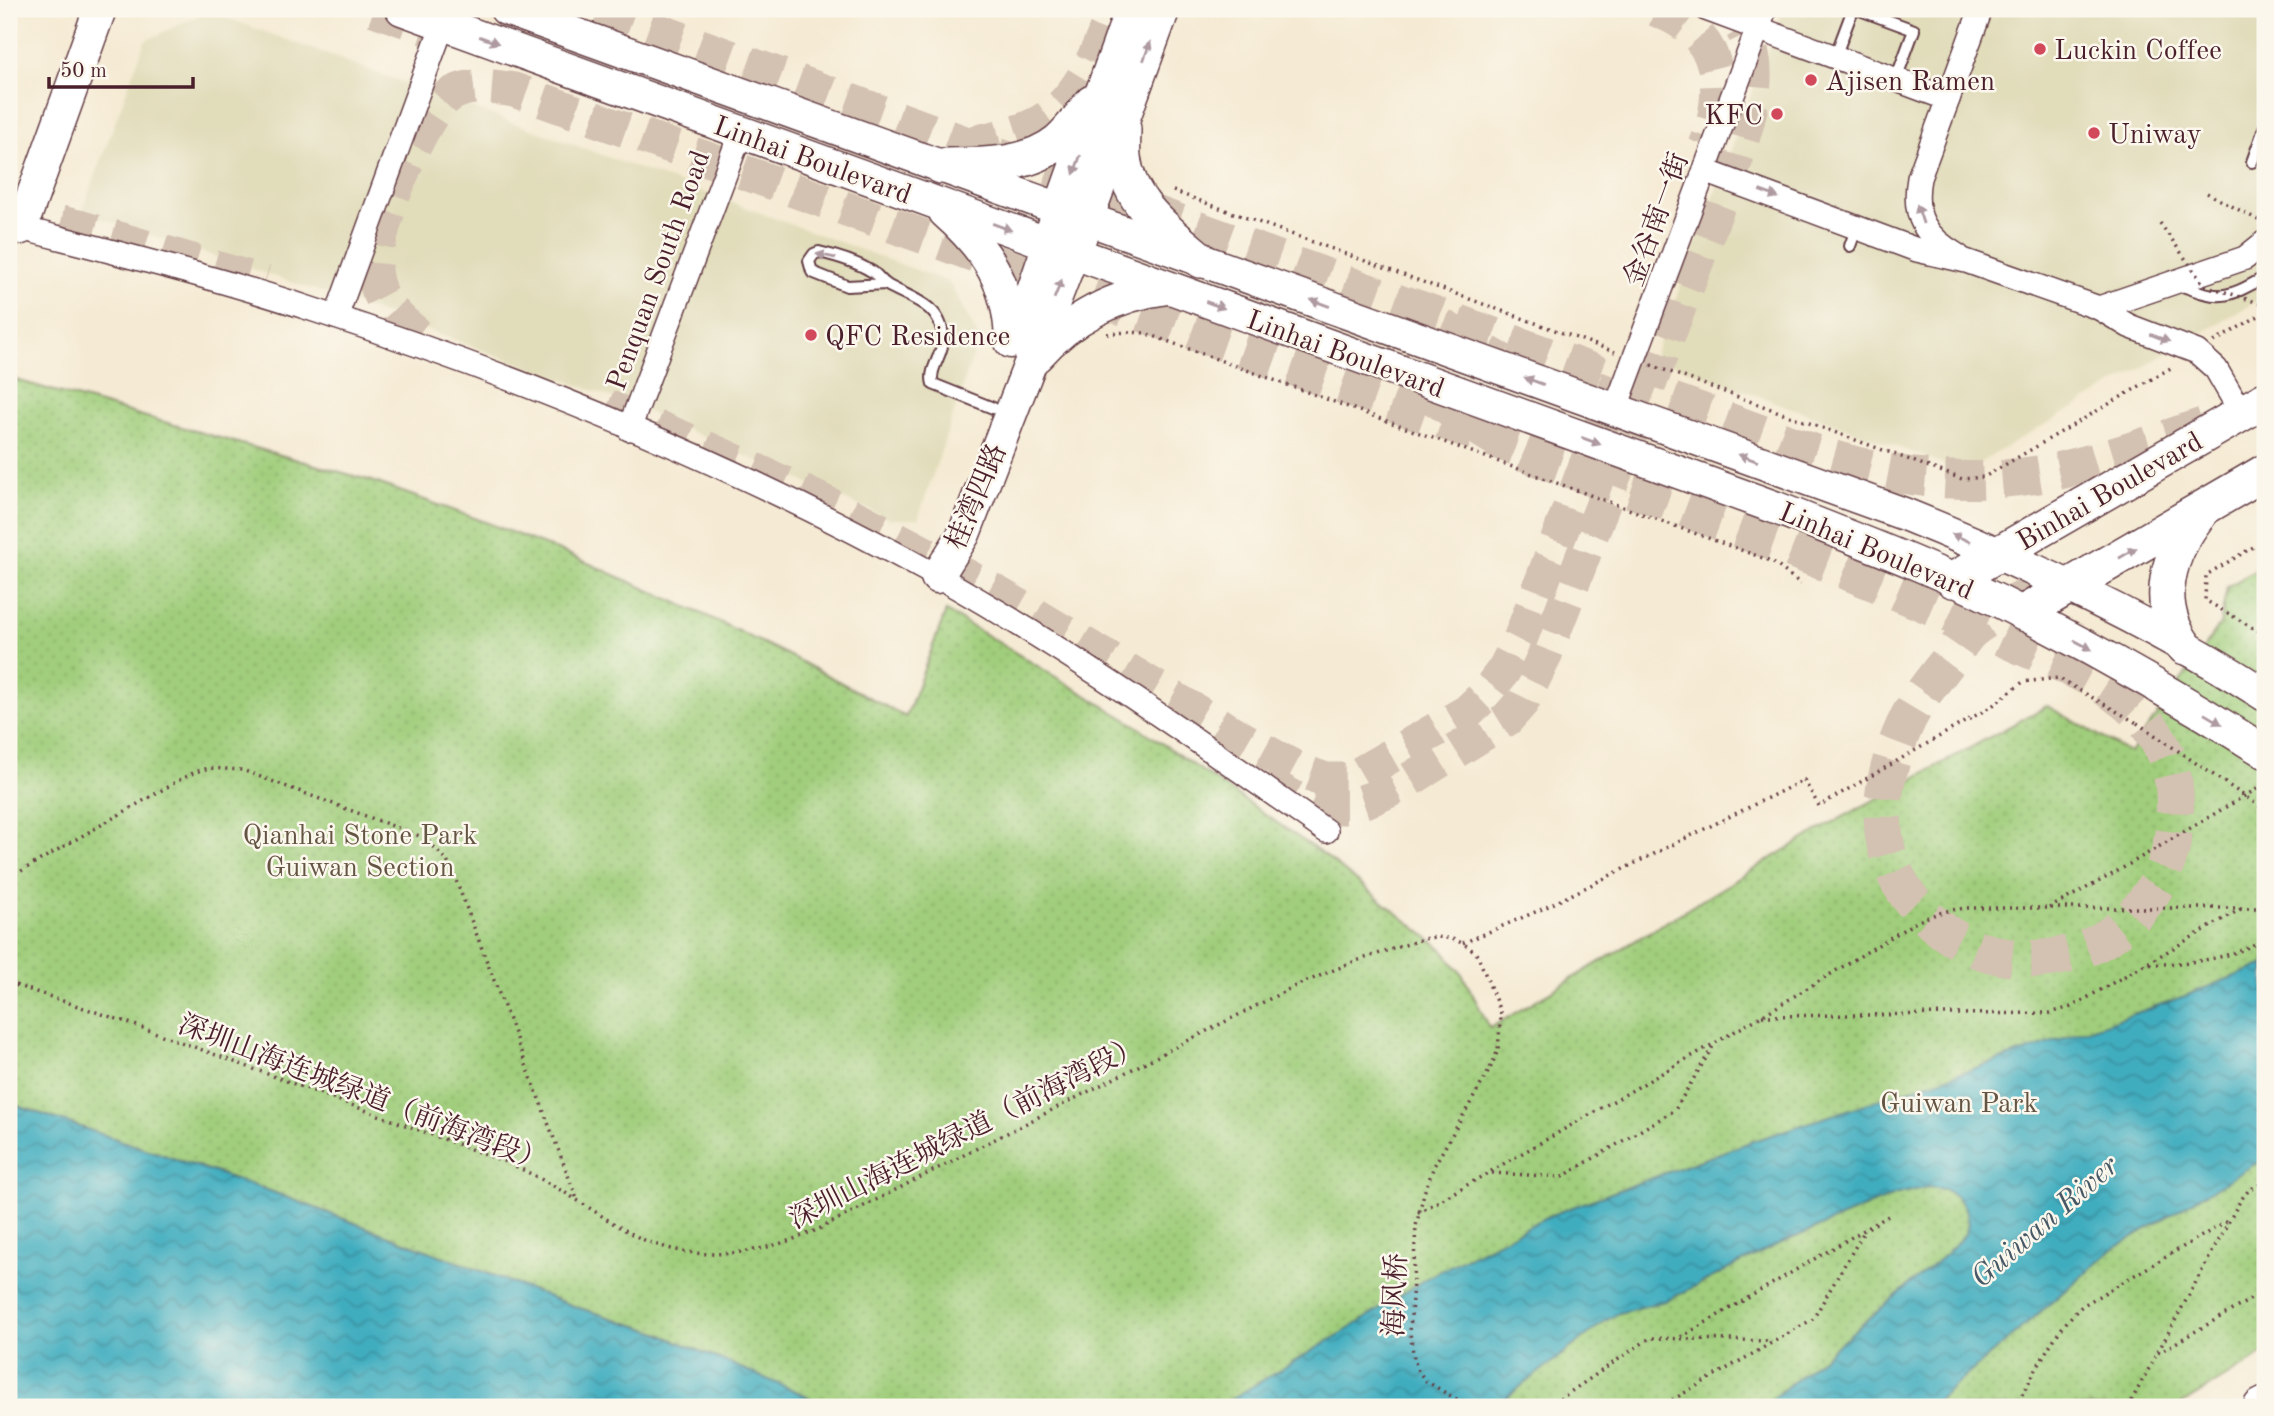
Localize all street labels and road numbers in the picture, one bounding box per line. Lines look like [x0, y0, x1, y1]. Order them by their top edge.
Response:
street label: Linhai Boulevard [709, 113, 915, 211]
street label: Penquan South Road [603, 147, 716, 395]
street label: 金谷南一街 [1618, 148, 1695, 291]
street label: Linhai Boulevard [1242, 307, 1448, 405]
street label: Binhai Boulevard [2013, 428, 2208, 557]
street label: 桂湾四路 [940, 439, 1013, 554]
street label: Linhai Boulevard [1774, 499, 1977, 606]
street label: 深圳山海连城绿道（前海湾段） [174, 1009, 551, 1178]
street label: 深圳山海连城绿道（前海湾段） [784, 1030, 1147, 1235]
street label: 海风桥 [1379, 1253, 1412, 1338]

